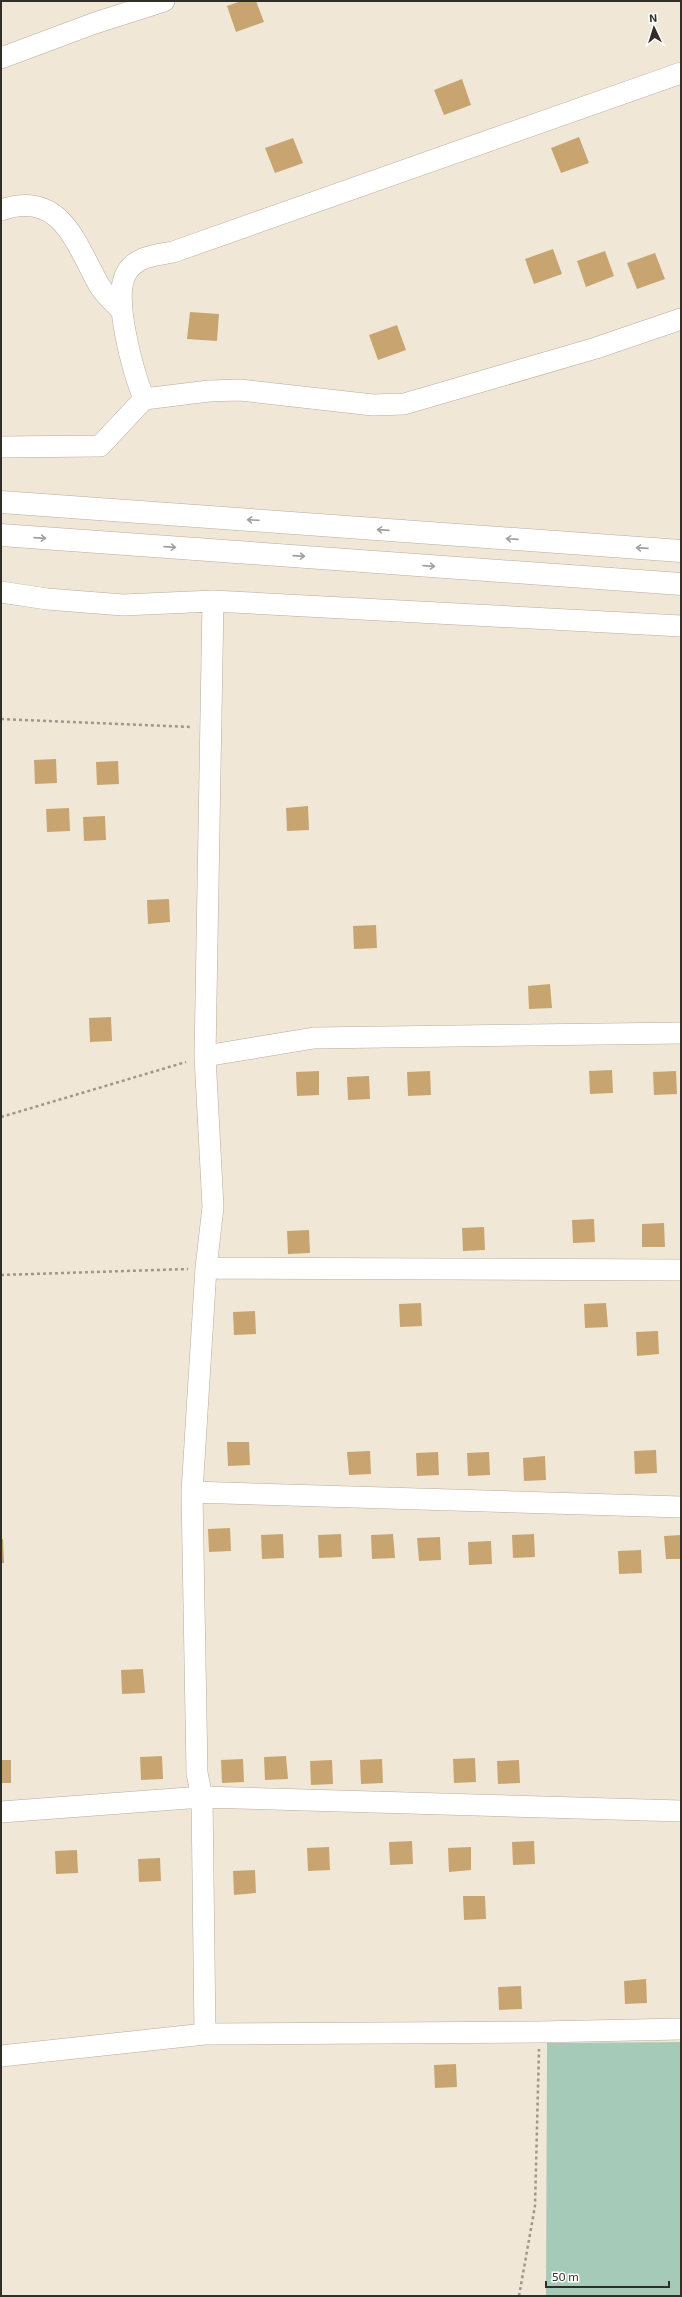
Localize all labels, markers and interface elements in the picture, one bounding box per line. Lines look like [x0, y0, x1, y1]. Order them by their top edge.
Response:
north arrow [634, 8, 674, 48]
text: N [649, 11, 658, 24]
one-way arrow [247, 517, 260, 524]
one-way arrow [377, 526, 390, 533]
one-way arrow [33, 534, 46, 541]
one-way arrow [506, 536, 519, 543]
one-way arrow [163, 544, 176, 551]
one-way arrow [636, 545, 649, 552]
one-way arrow [292, 553, 305, 560]
one-way arrow [422, 562, 435, 569]
scale bar [546, 2263, 669, 2289]
text: 50 m [552, 2269, 579, 2283]

